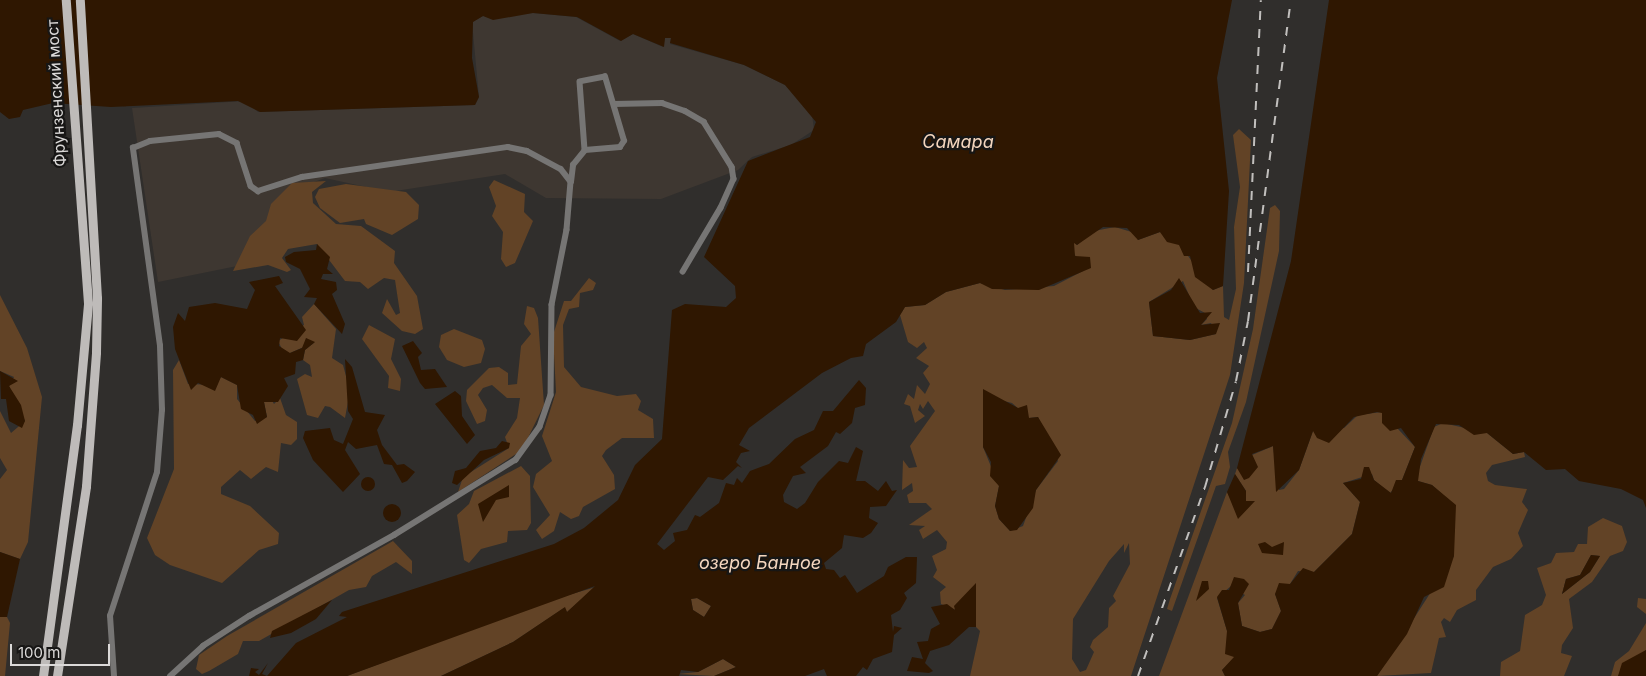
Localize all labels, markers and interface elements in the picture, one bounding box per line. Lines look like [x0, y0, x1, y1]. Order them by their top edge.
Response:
street label: Фрунзенский мост [43, 19, 69, 167]
water label: Самара [922, 131, 994, 153]
water label: озеро Банное [699, 552, 821, 574]
scale bar [12, 634, 112, 666]
text: 100 m [18, 643, 60, 662]

